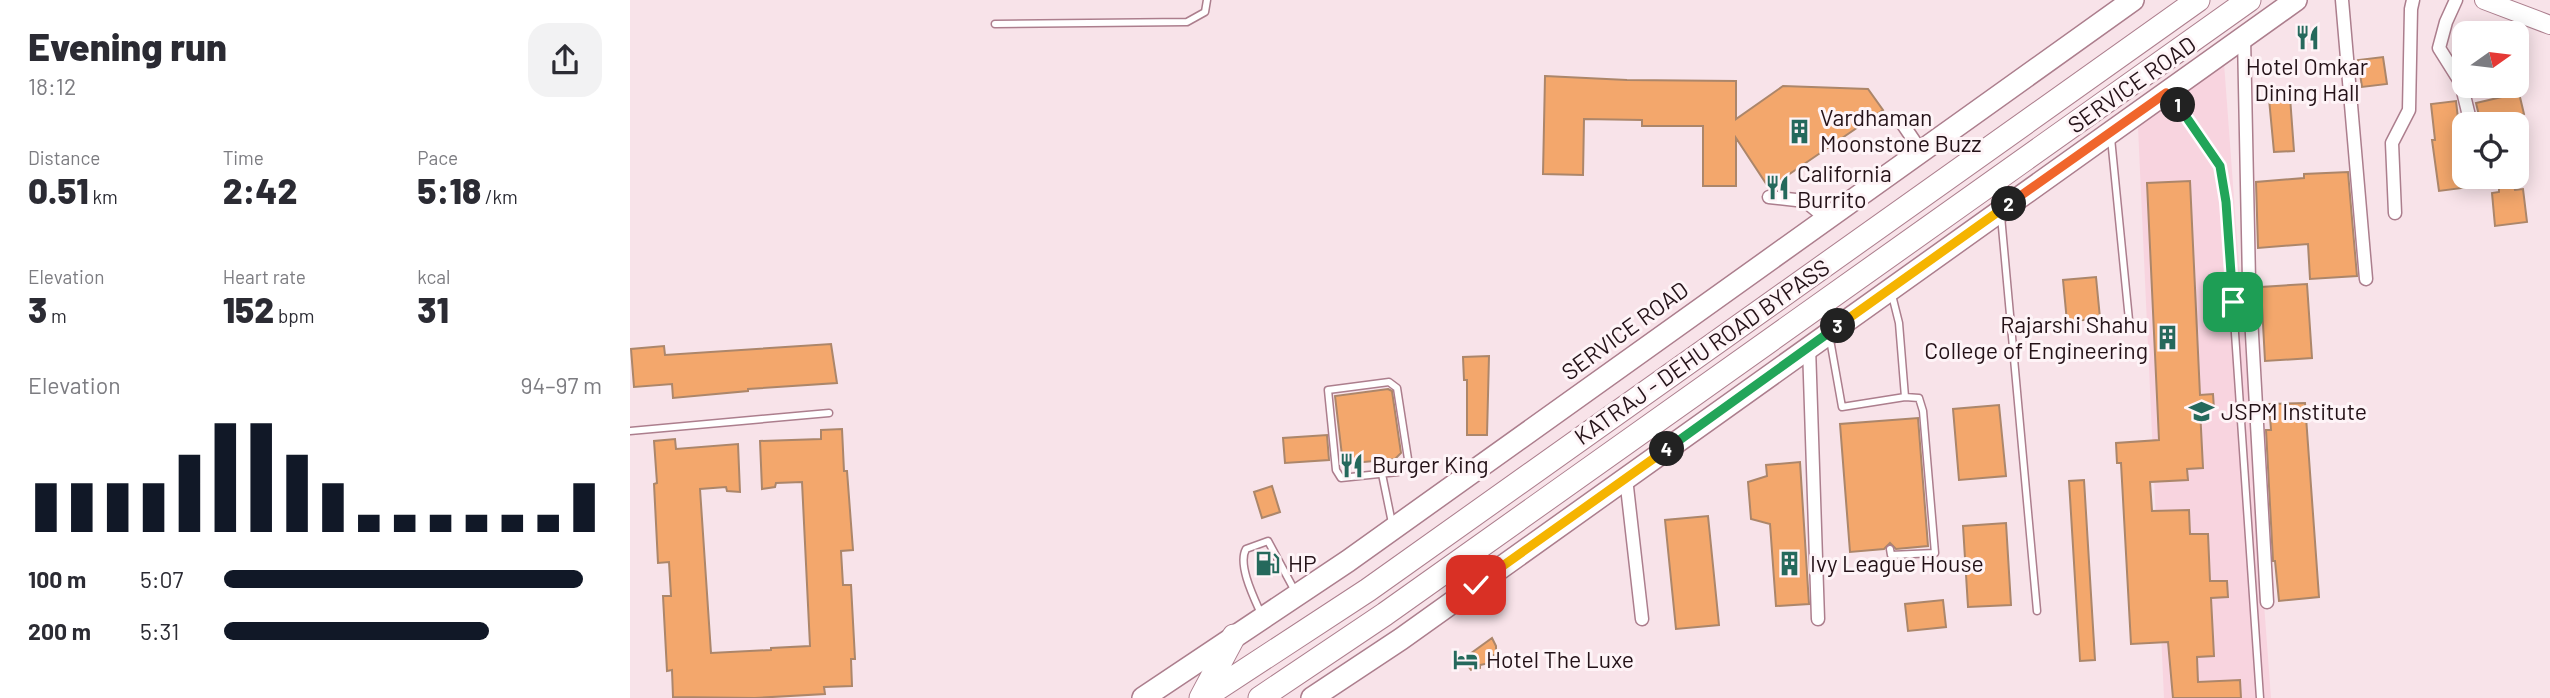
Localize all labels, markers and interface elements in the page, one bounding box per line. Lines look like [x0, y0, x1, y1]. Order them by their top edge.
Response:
north arrow [2452, 21, 2529, 98]
map controls [2452, 21, 2529, 189]
text: Evening run [28, 23, 227, 69]
button: share [528, 23, 602, 97]
restaurant icon: Hotel Omkar Dining Hall [2293, 23, 2321, 51]
street label: SERVICE ROAD [2062, 30, 2201, 139]
place label: Hotel Omkar Dining Hall [2246, 52, 2369, 106]
text: 18:12 [28, 72, 76, 100]
pin: 1 [2160, 88, 2196, 122]
text: 1 [2174, 93, 2181, 116]
place label: Vardhaman Moonstone Buzz [1820, 103, 1982, 157]
button: locate [2452, 112, 2529, 189]
building icon: Vardhaman Moonstone Buzz [1786, 117, 1814, 145]
text: Distance [28, 146, 100, 169]
text: Time [223, 146, 264, 169]
text: Pace [417, 146, 458, 169]
place label: California Burrito [1797, 159, 1892, 213]
text: 0.51 [28, 169, 89, 211]
text: 2:42 [223, 169, 297, 211]
text: 5:18 [417, 169, 481, 211]
restaurant icon: California Burrito [1763, 173, 1791, 201]
text: km [89, 185, 118, 208]
text: /km [481, 185, 518, 208]
pin: 2 [1992, 186, 2026, 222]
text: 2 [2003, 192, 2014, 215]
street label: KATRAJ - DEHU ROAD BYPASS [1569, 252, 1834, 450]
text: Elevation [28, 265, 105, 288]
text: Heart rate [223, 265, 306, 288]
text: kcal [417, 265, 450, 288]
pin [2203, 272, 2263, 332]
street label: SERVICE ROAD [1556, 275, 1693, 386]
icon: arrive [2214, 283, 2252, 321]
text: 3 [28, 288, 47, 330]
text: 152 [223, 288, 274, 330]
text: 31 [417, 288, 449, 330]
text: m [47, 304, 67, 327]
text: bpm [274, 304, 315, 327]
pin: 3 [1820, 308, 1856, 344]
place label: Rajarshi Shahu College of Engineering [1924, 310, 2148, 364]
text: 3 [1832, 314, 1843, 337]
building icon: Rajarshi Shahu College of Engineering [2154, 324, 2182, 352]
text: Elevation [28, 371, 121, 399]
text: 94–97 m [521, 371, 602, 399]
place label: JSPM Institute [2221, 397, 2367, 425]
school or university icon: JSPM Institute [2187, 398, 2215, 426]
pin: 4 [1650, 432, 1684, 466]
text: 4 [1661, 437, 1672, 460]
place label: Burger King [1372, 450, 1489, 478]
restaurant icon: Burger King [1338, 451, 1366, 479]
place label: HP [1288, 549, 1317, 577]
place label: Ivy League House [1810, 549, 1984, 577]
fuel station icon: HP [1254, 550, 1282, 578]
building icon: Ivy League House [1776, 550, 1804, 578]
pin [1446, 555, 1506, 615]
text: 100 m [28, 565, 86, 593]
text: 5:07 [140, 565, 184, 593]
icon: check [1457, 566, 1495, 604]
text: 200 m [28, 617, 91, 645]
text: 5:31 [140, 617, 179, 645]
place label: Hotel The Luxe [1486, 645, 1634, 673]
hotel icon: Hotel The Luxe [1452, 646, 1480, 674]

